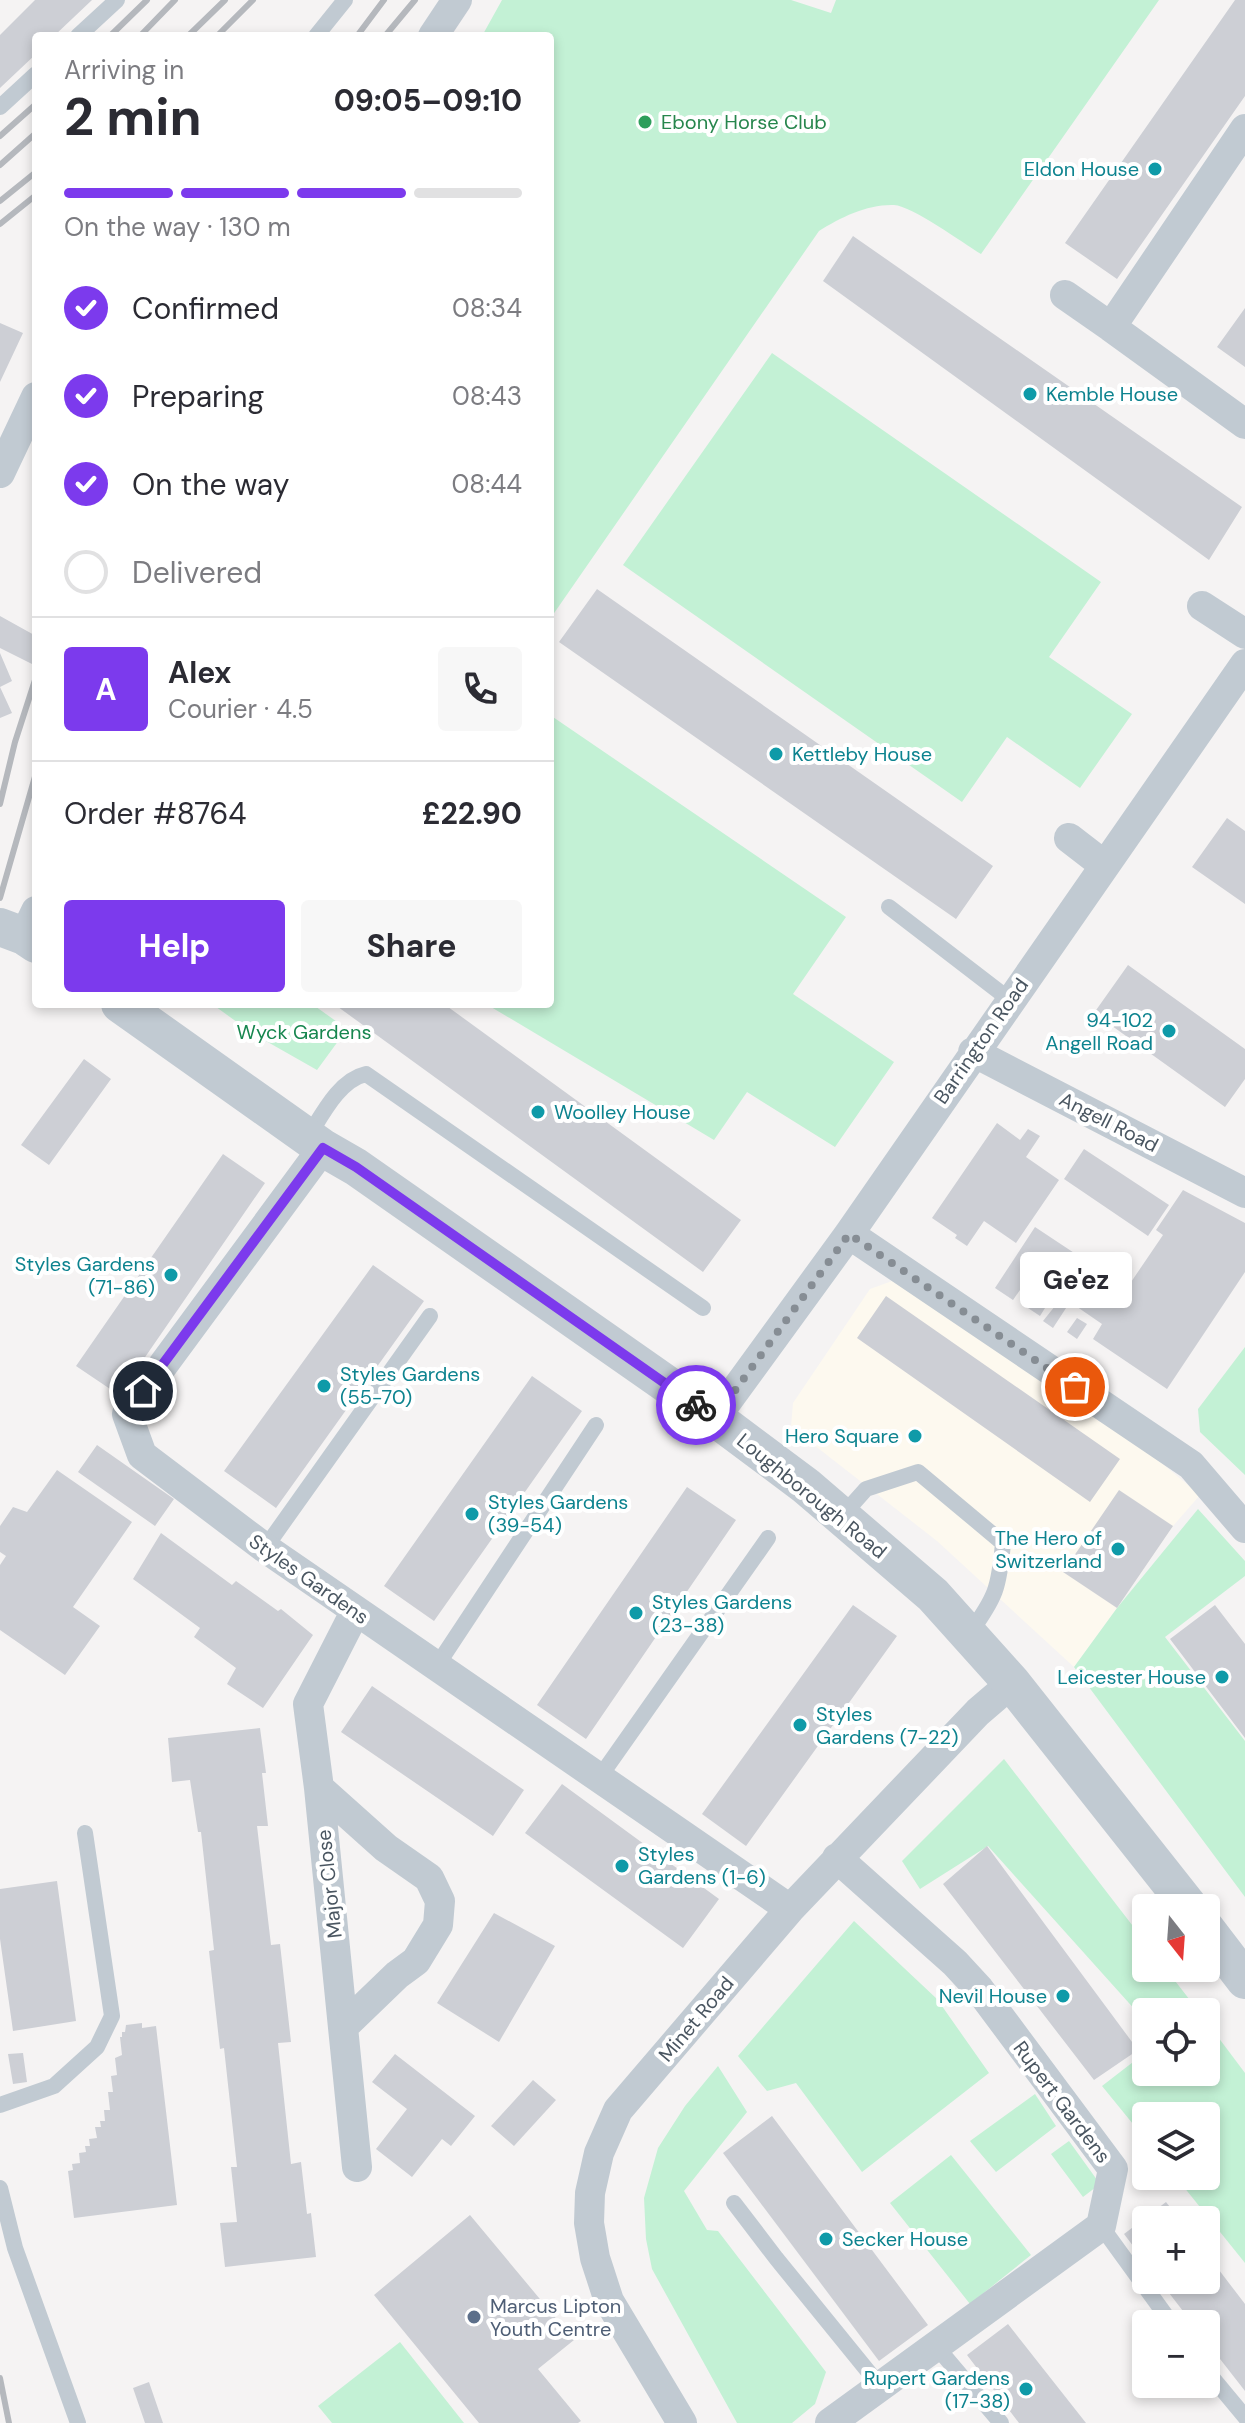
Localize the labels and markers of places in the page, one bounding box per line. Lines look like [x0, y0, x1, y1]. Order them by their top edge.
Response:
place label: Ebony Horse Club [661, 109, 827, 135]
marker: Ebony Horse Club [636, 113, 654, 131]
place label: Eldon House [1024, 156, 1139, 182]
marker: Eldon House [1146, 160, 1164, 178]
place label: Kemble House [1046, 381, 1178, 407]
marker: Kemble House [1021, 385, 1039, 403]
place label: Kettleby House [792, 741, 932, 767]
marker: Kettleby House [767, 745, 785, 763]
place label: 94-102 Angell Road [1045, 1007, 1153, 1056]
marker: 94-102 Angell Road [1160, 1022, 1178, 1040]
place label: Woolley House [554, 1099, 691, 1125]
marker: Woolley House [529, 1103, 547, 1121]
place label: Styles Gardens (71-86) [15, 1251, 155, 1300]
callout: Ge'ez [1019, 1251, 1131, 1307]
marker: Styles Gardens (71-86) [162, 1266, 180, 1284]
pin [1041, 1353, 1109, 1421]
pin [109, 1357, 177, 1425]
place label: Styles Gardens (55-70) [340, 1361, 480, 1410]
marker: Styles Gardens (55-70) [315, 1377, 333, 1395]
place label: Hero Square [785, 1423, 899, 1449]
marker: Hero Square [906, 1427, 924, 1445]
place label: Styles Gardens (39-54) [488, 1489, 628, 1538]
marker: Styles Gardens (39-54) [463, 1505, 481, 1523]
place label: The Hero of Switzerland [995, 1525, 1102, 1574]
marker: The Hero of Switzerland [1109, 1540, 1127, 1558]
place label: Styles Gardens (23-38) [652, 1589, 792, 1638]
marker: Styles Gardens (23-38) [627, 1604, 645, 1622]
place label: Leicester House [1057, 1664, 1206, 1690]
marker: Leicester House [1213, 1668, 1231, 1686]
place label: Styles Gardens (7-22) [816, 1701, 959, 1750]
marker: Styles Gardens (7-22) [791, 1716, 809, 1734]
place label: Styles Gardens (1-6) [638, 1841, 766, 1890]
marker: Styles Gardens (1-6) [613, 1857, 631, 1875]
place label: Nevil House [939, 1983, 1047, 2009]
marker: Nevil House [1054, 1987, 1072, 2005]
place label: Secker House [842, 2226, 968, 2252]
marker: Secker House [817, 2230, 835, 2248]
place label: Marcus Lipton Youth Centre [490, 2293, 621, 2342]
marker: Marcus Lipton Youth Centre [465, 2308, 483, 2326]
place label: Rupert Gardens (17-38) [864, 2365, 1010, 2414]
marker: Rupert Gardens (17-38) [1017, 2380, 1035, 2398]

